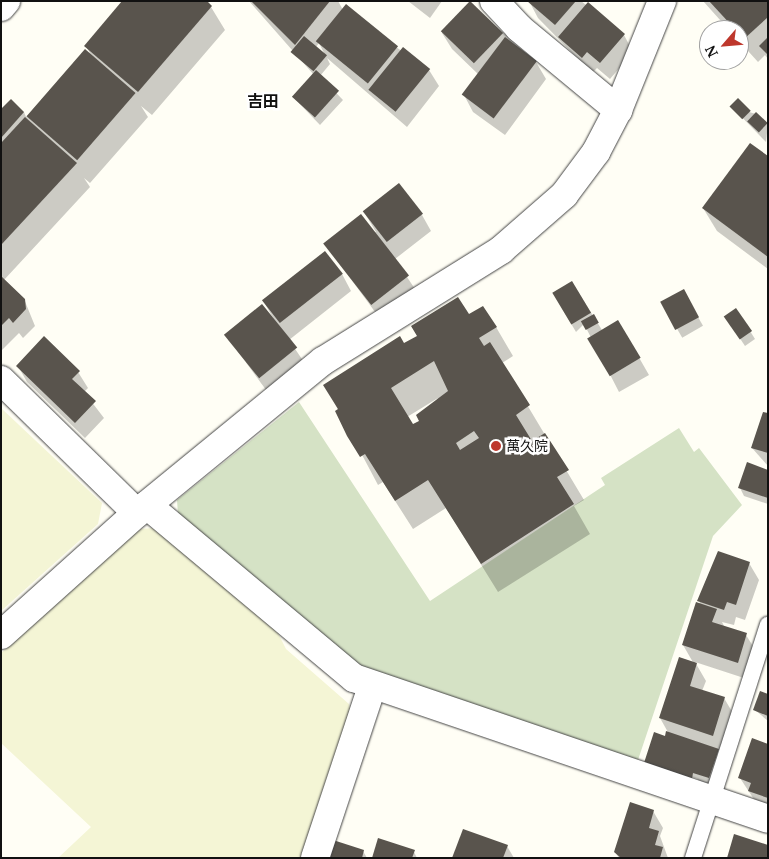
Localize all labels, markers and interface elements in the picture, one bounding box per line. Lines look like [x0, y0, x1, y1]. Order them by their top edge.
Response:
north arrow [699, 20, 749, 70]
text: N [700, 42, 722, 61]
district label: 吉田 [247, 91, 279, 111]
place label: 萬久院 [506, 438, 548, 454]
marker: 萬久院 [490, 440, 502, 452]

